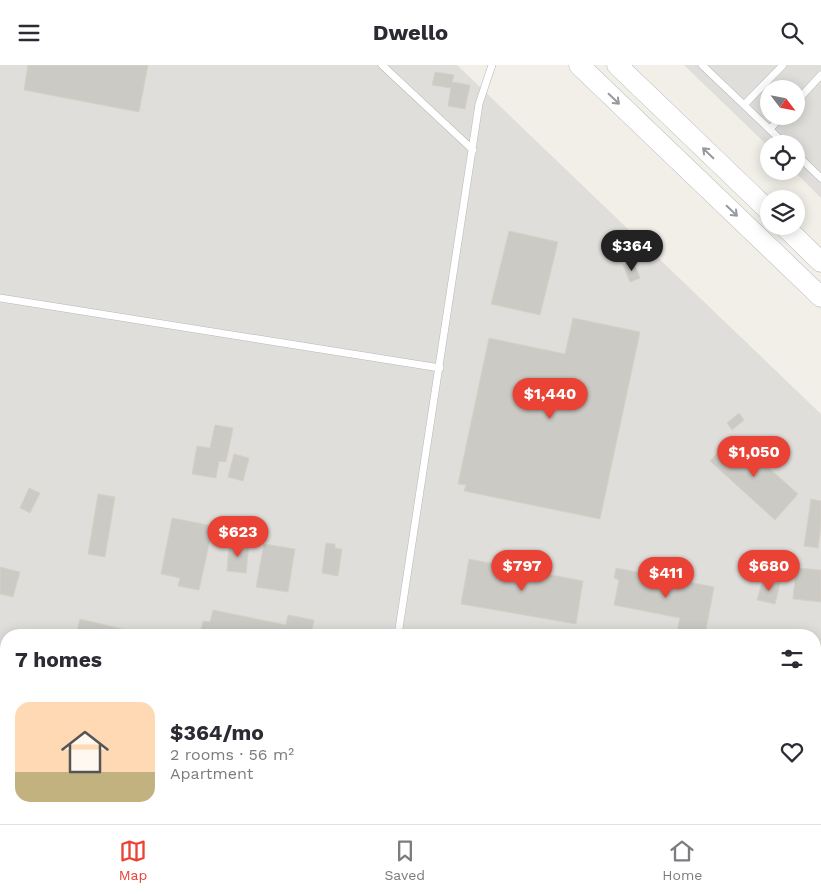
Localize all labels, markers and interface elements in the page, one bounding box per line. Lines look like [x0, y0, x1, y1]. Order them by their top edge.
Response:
icon: menu [15, 19, 43, 47]
icon: search [778, 19, 806, 47]
text: Dwello [373, 20, 448, 45]
north arrow [760, 80, 805, 125]
map controls [760, 80, 805, 235]
one-way arrow [608, 93, 621, 105]
button: locate [760, 135, 805, 180]
one-way arrow [702, 147, 715, 159]
button: layers [760, 190, 805, 235]
one-way arrow [725, 205, 738, 217]
pin: $364 [602, 229, 662, 272]
text: $364 [612, 236, 652, 255]
pin: $1,440 [509, 377, 591, 420]
text: $1,440 [524, 384, 576, 403]
pin: $1,050 [713, 435, 795, 478]
text: $1,050 [728, 442, 780, 461]
pin: $623 [208, 515, 268, 558]
text: $623 [218, 522, 258, 541]
pin: $797 [492, 549, 552, 592]
pin: $680 [739, 549, 799, 592]
text: $797 [502, 556, 542, 575]
text: $680 [749, 556, 789, 575]
pin: $411 [636, 557, 696, 599]
text: $411 [649, 563, 683, 582]
icon: filters [778, 645, 806, 673]
text: 7 homes [15, 647, 102, 672]
text: $364/mo [170, 720, 264, 745]
icon: home [55, 722, 115, 782]
icon: heart [778, 738, 806, 766]
text: 2 rooms · 56 m² [170, 745, 294, 764]
text: Apartment [170, 764, 253, 783]
tab: Map [119, 837, 147, 883]
tab: Saved [384, 837, 425, 883]
tab: Home [662, 837, 702, 883]

